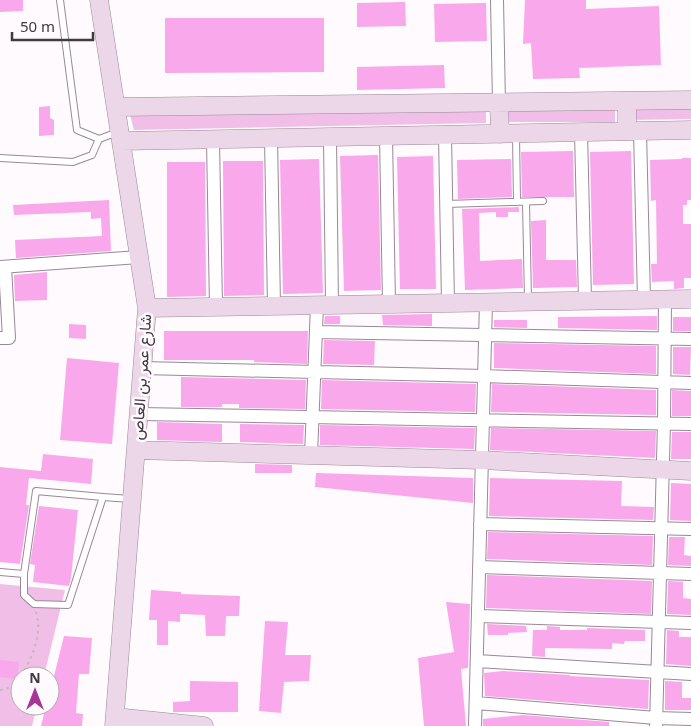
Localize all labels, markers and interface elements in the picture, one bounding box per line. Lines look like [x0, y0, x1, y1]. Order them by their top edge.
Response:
scale bar [12, 10, 94, 42]
text: 50 m [20, 16, 55, 36]
street label: شارع عمر بن العاص [126, 313, 157, 441]
north arrow [10, 666, 60, 716]
text: N [29, 668, 41, 687]

